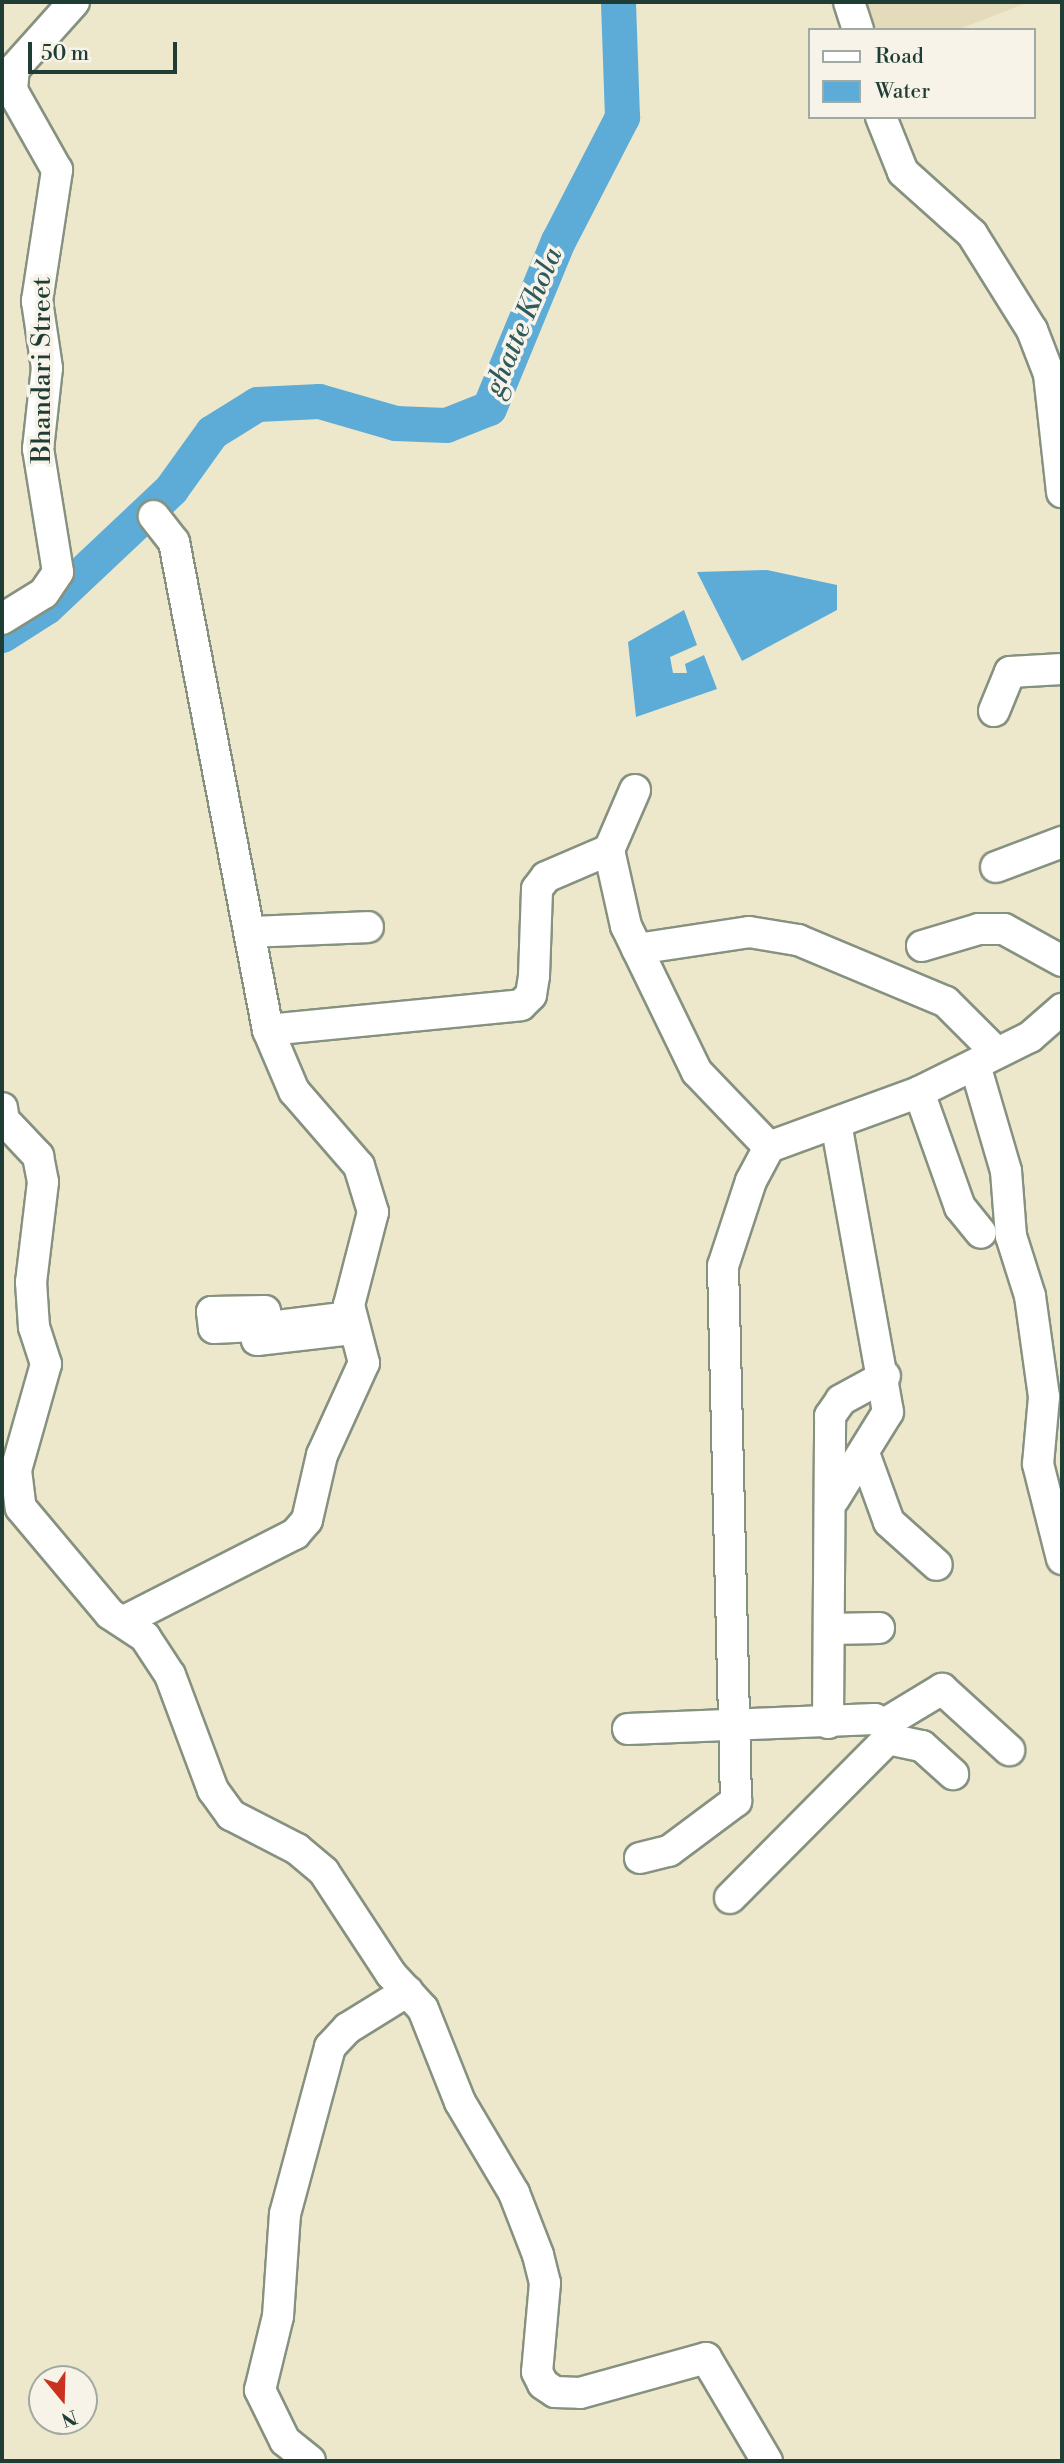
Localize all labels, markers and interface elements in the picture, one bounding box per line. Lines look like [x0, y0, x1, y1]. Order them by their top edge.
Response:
scale bar [32, 28, 180, 72]
legend [808, 28, 1036, 119]
text: 50 m [41, 41, 89, 67]
text: Road [875, 44, 924, 70]
text: Water [875, 79, 930, 105]
water label: ghatte Khola [478, 243, 570, 401]
street label: Bhandari Street [27, 277, 59, 463]
north arrow [28, 2365, 98, 2435]
text: N [58, 2404, 80, 2432]

